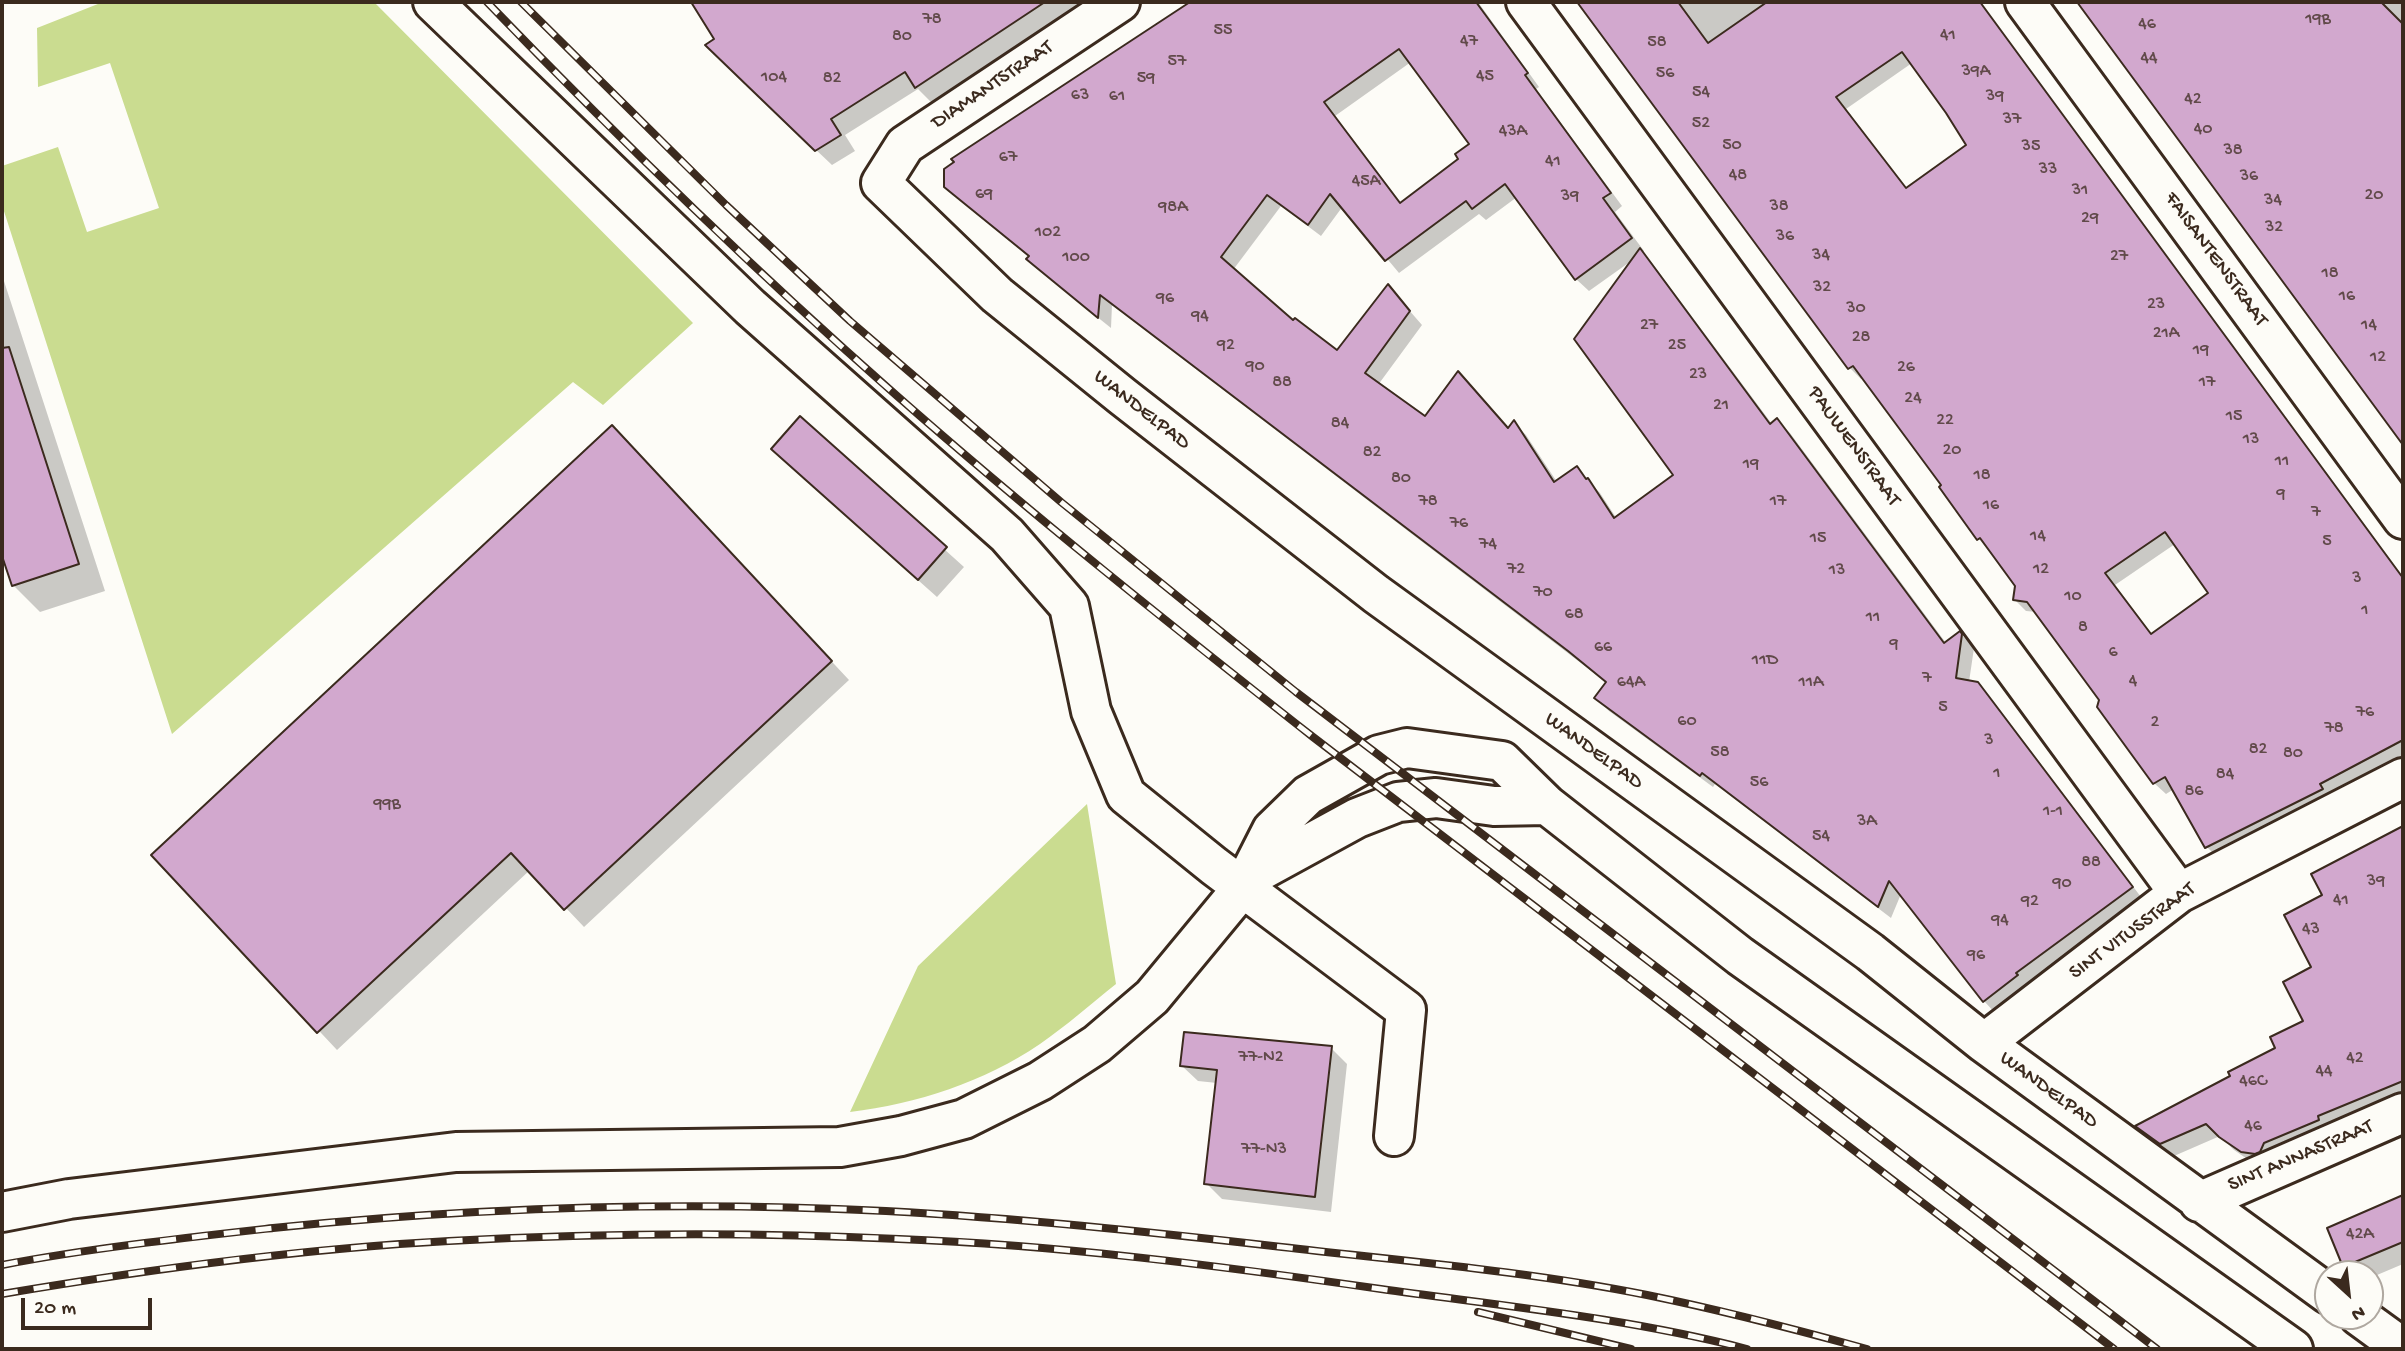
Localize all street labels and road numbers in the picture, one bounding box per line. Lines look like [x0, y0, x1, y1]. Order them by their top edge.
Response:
street label: DIAMANTSTRAAT [927, 36, 1059, 136]
street label: FAISANTENSTRAAT [2158, 188, 2272, 332]
street label: WANDELPAD [1088, 365, 1194, 457]
street label: PAUWENSTRAAT [1801, 382, 1905, 512]
street label: WANDELPAD [1539, 708, 1647, 796]
street label: SINT VITUSSTRAAT [2065, 878, 2201, 986]
street label: WANDELPAD [1994, 1047, 2102, 1135]
street label: SINT ANNASTRAAT [2225, 1115, 2377, 1199]

